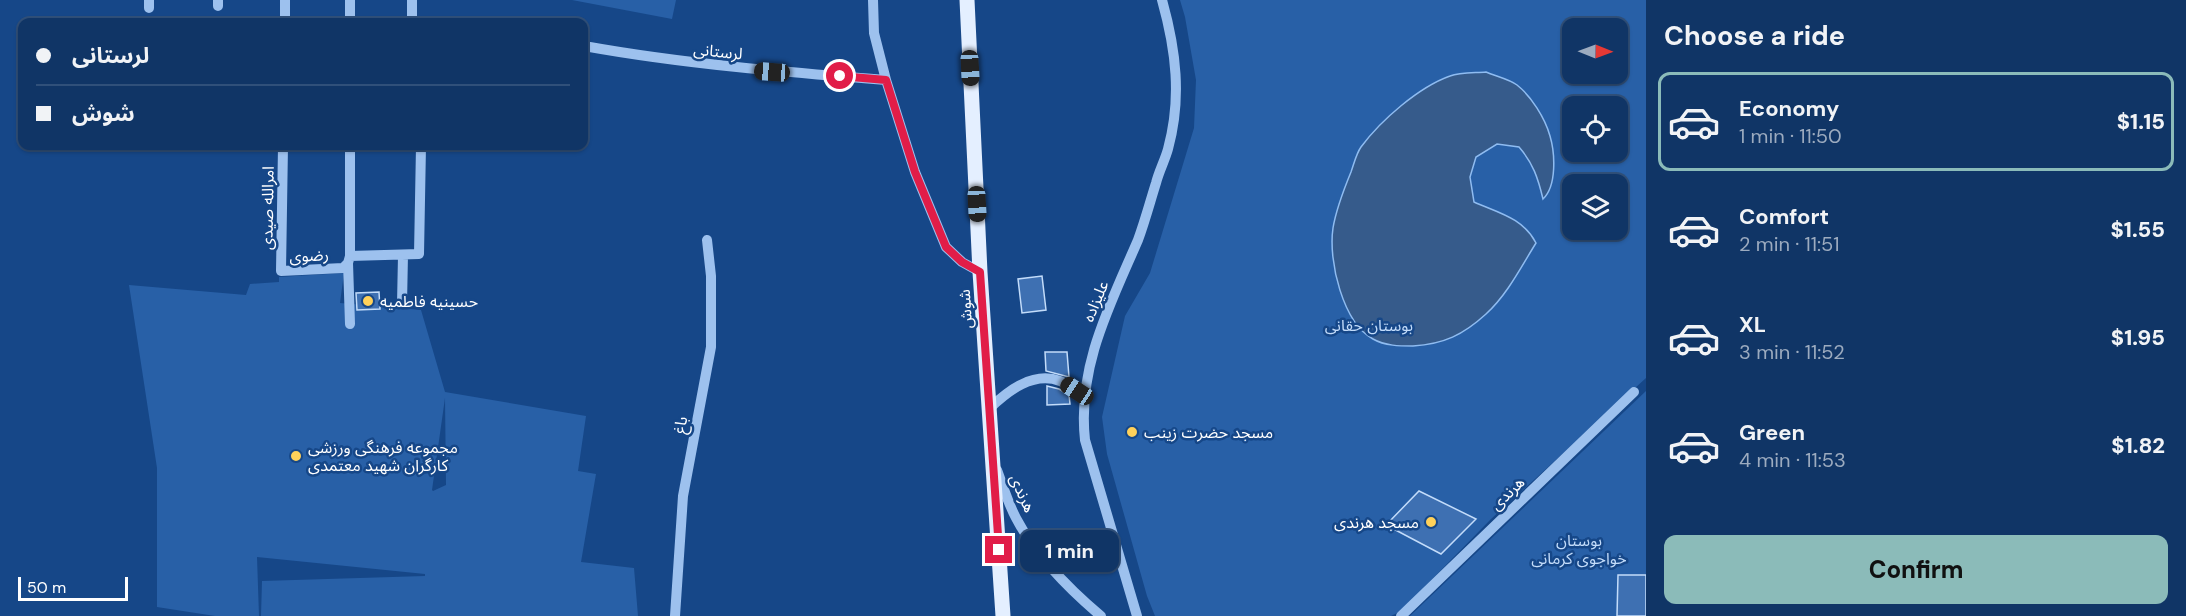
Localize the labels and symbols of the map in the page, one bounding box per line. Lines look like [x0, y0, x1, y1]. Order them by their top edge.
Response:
north arrow [1562, 18, 1628, 84]
street label: لرستانی [692, 38, 744, 65]
car [960, 50, 980, 86]
car [753, 62, 791, 82]
route start [826, 62, 853, 89]
street label: امرالله صیدی [256, 166, 279, 250]
car [967, 186, 987, 222]
street label: رضوی [289, 244, 329, 267]
street label: علیزاده [1077, 277, 1113, 325]
street label: شوش [954, 289, 977, 329]
place label: حسینیه فاطمیه [380, 291, 478, 312]
marker: حسینیه فاطمیه [361, 294, 375, 308]
park label: بوستان حقانی [1325, 315, 1413, 336]
car [1057, 374, 1097, 408]
street label: باغ [669, 415, 694, 436]
place label: مسجد حضرت زینب [1144, 422, 1273, 443]
marker: مسجد حضرت زینب [1125, 425, 1139, 439]
place label: مجموعه فرهنگی ورزشی کارگران شهید معتمدی [308, 437, 458, 476]
marker: مجموعه فرهنگی ورزشی کارگران شهید معتمدی [289, 449, 303, 463]
street label: هرندی [1005, 471, 1040, 516]
street label: هرندی [1486, 472, 1529, 515]
place label: مسجد هرندی [1334, 512, 1419, 533]
marker: مسجد هرندی [1424, 515, 1438, 529]
callout: 1 min [1020, 529, 1119, 571]
park label: بوستان خواجوی کرمانی [1531, 530, 1627, 569]
route end [985, 536, 1012, 563]
scale bar [18, 574, 128, 602]

